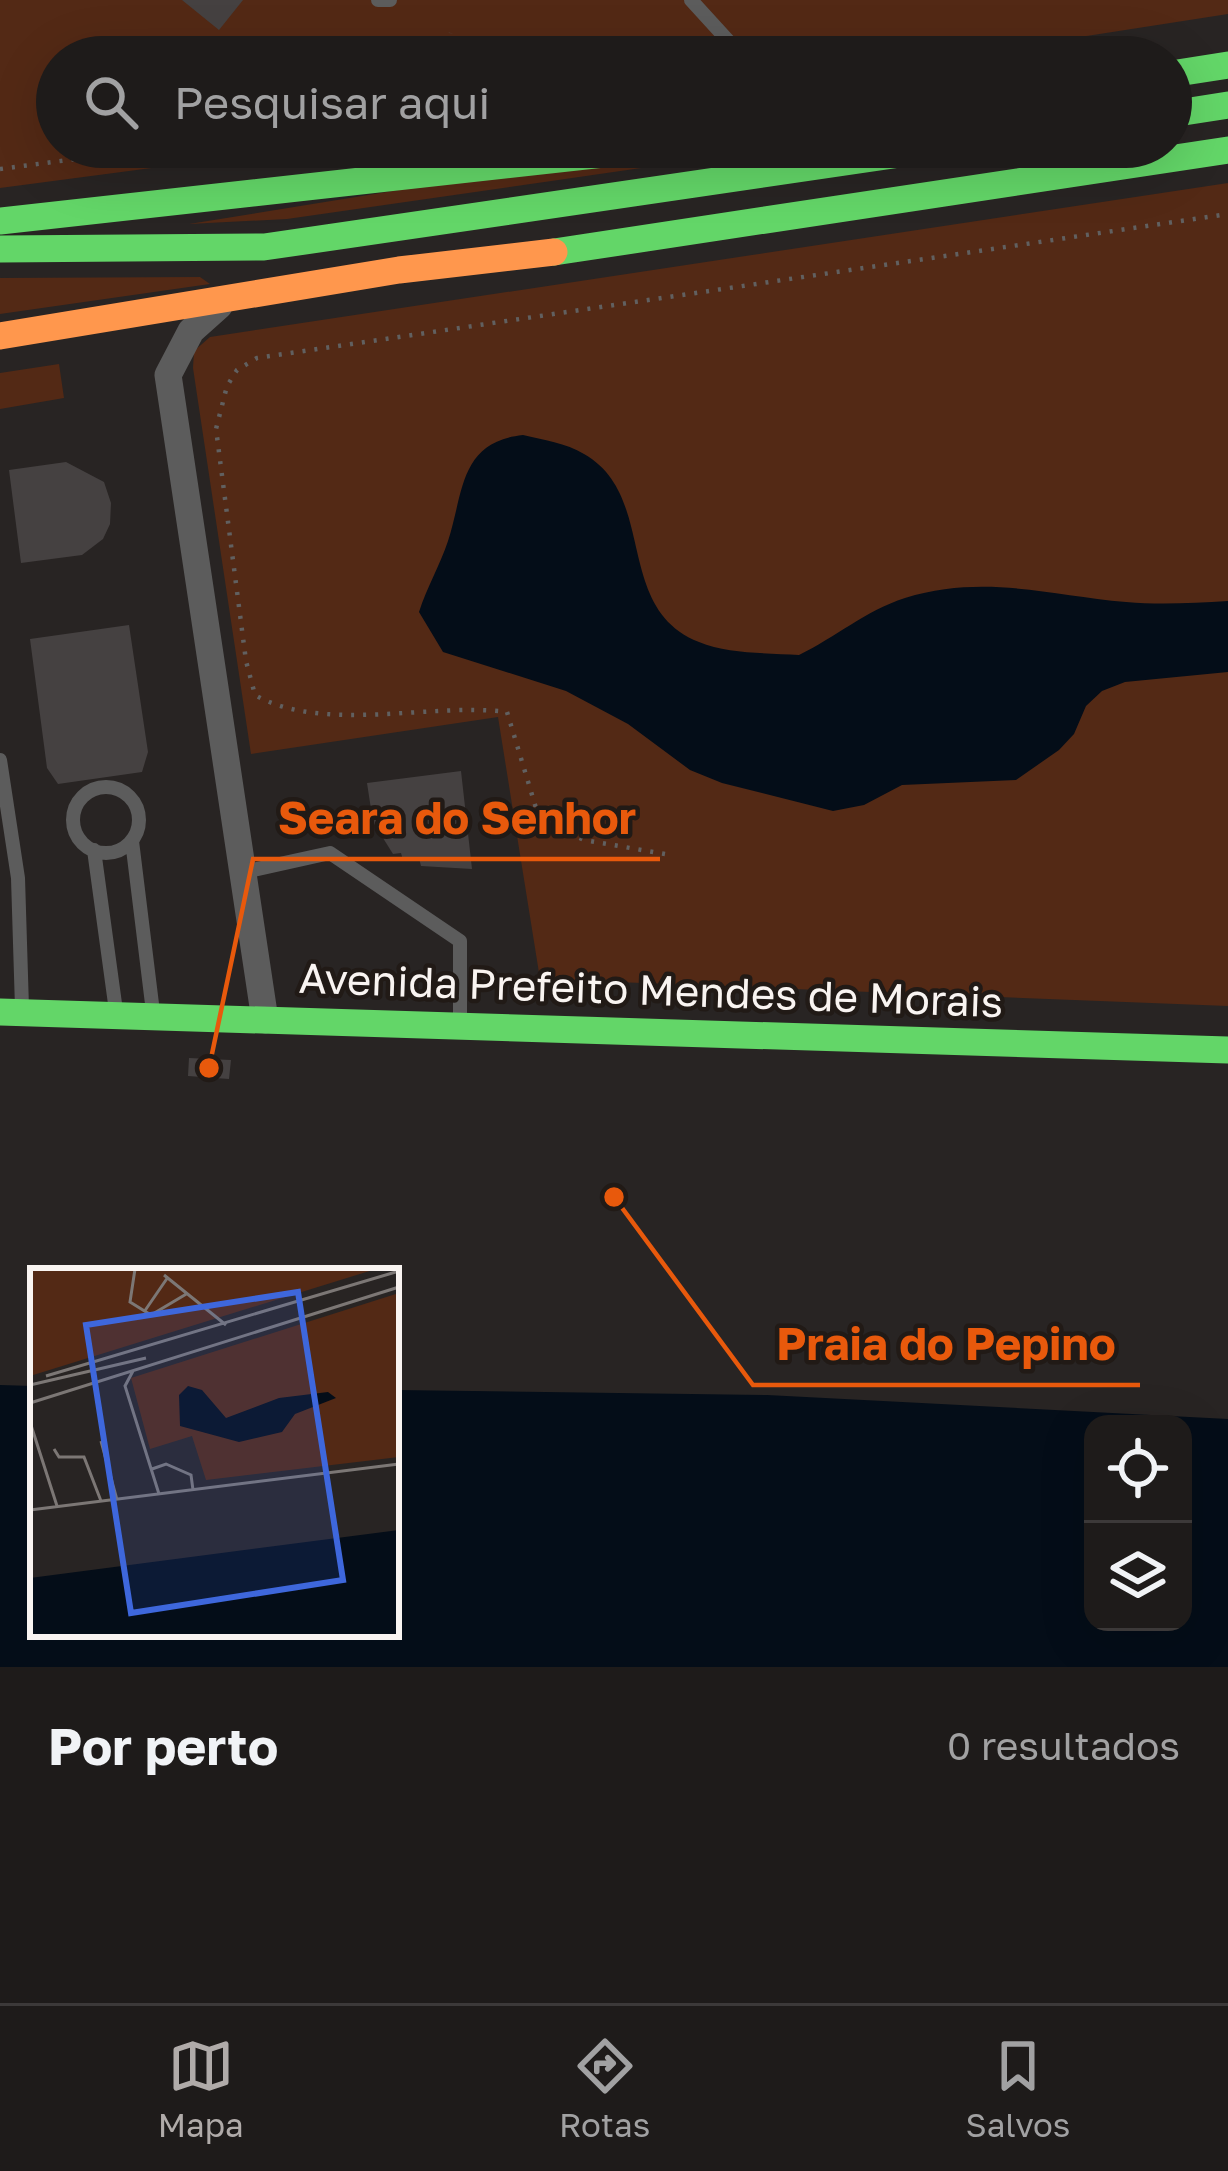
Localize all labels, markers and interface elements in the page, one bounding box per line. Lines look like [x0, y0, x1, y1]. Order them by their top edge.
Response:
search box [36, 36, 1192, 168]
icon: search [78, 69, 144, 135]
text: Pesquisar aqui [174, 75, 490, 129]
callout: Seara do Senhor [253, 778, 660, 859]
text: Seara do Senhor [278, 790, 636, 844]
street label: Avenida Prefeito Mendes de Morais [298, 952, 1004, 1026]
inset map [30, 1268, 399, 1637]
callout: Praia do Pepino [753, 1304, 1140, 1385]
text: Praia do Pepino [776, 1316, 1116, 1370]
map controls [1084, 1415, 1192, 1631]
button: locate [1084, 1415, 1192, 1523]
button: layers [1084, 1523, 1192, 1631]
text: Por perto [48, 1715, 278, 1776]
text: 0 resultados [947, 1722, 1180, 1769]
tab: Mapa [158, 2033, 244, 2144]
tab: Rotas [559, 2033, 650, 2144]
tab: Salvos [966, 2033, 1070, 2144]

